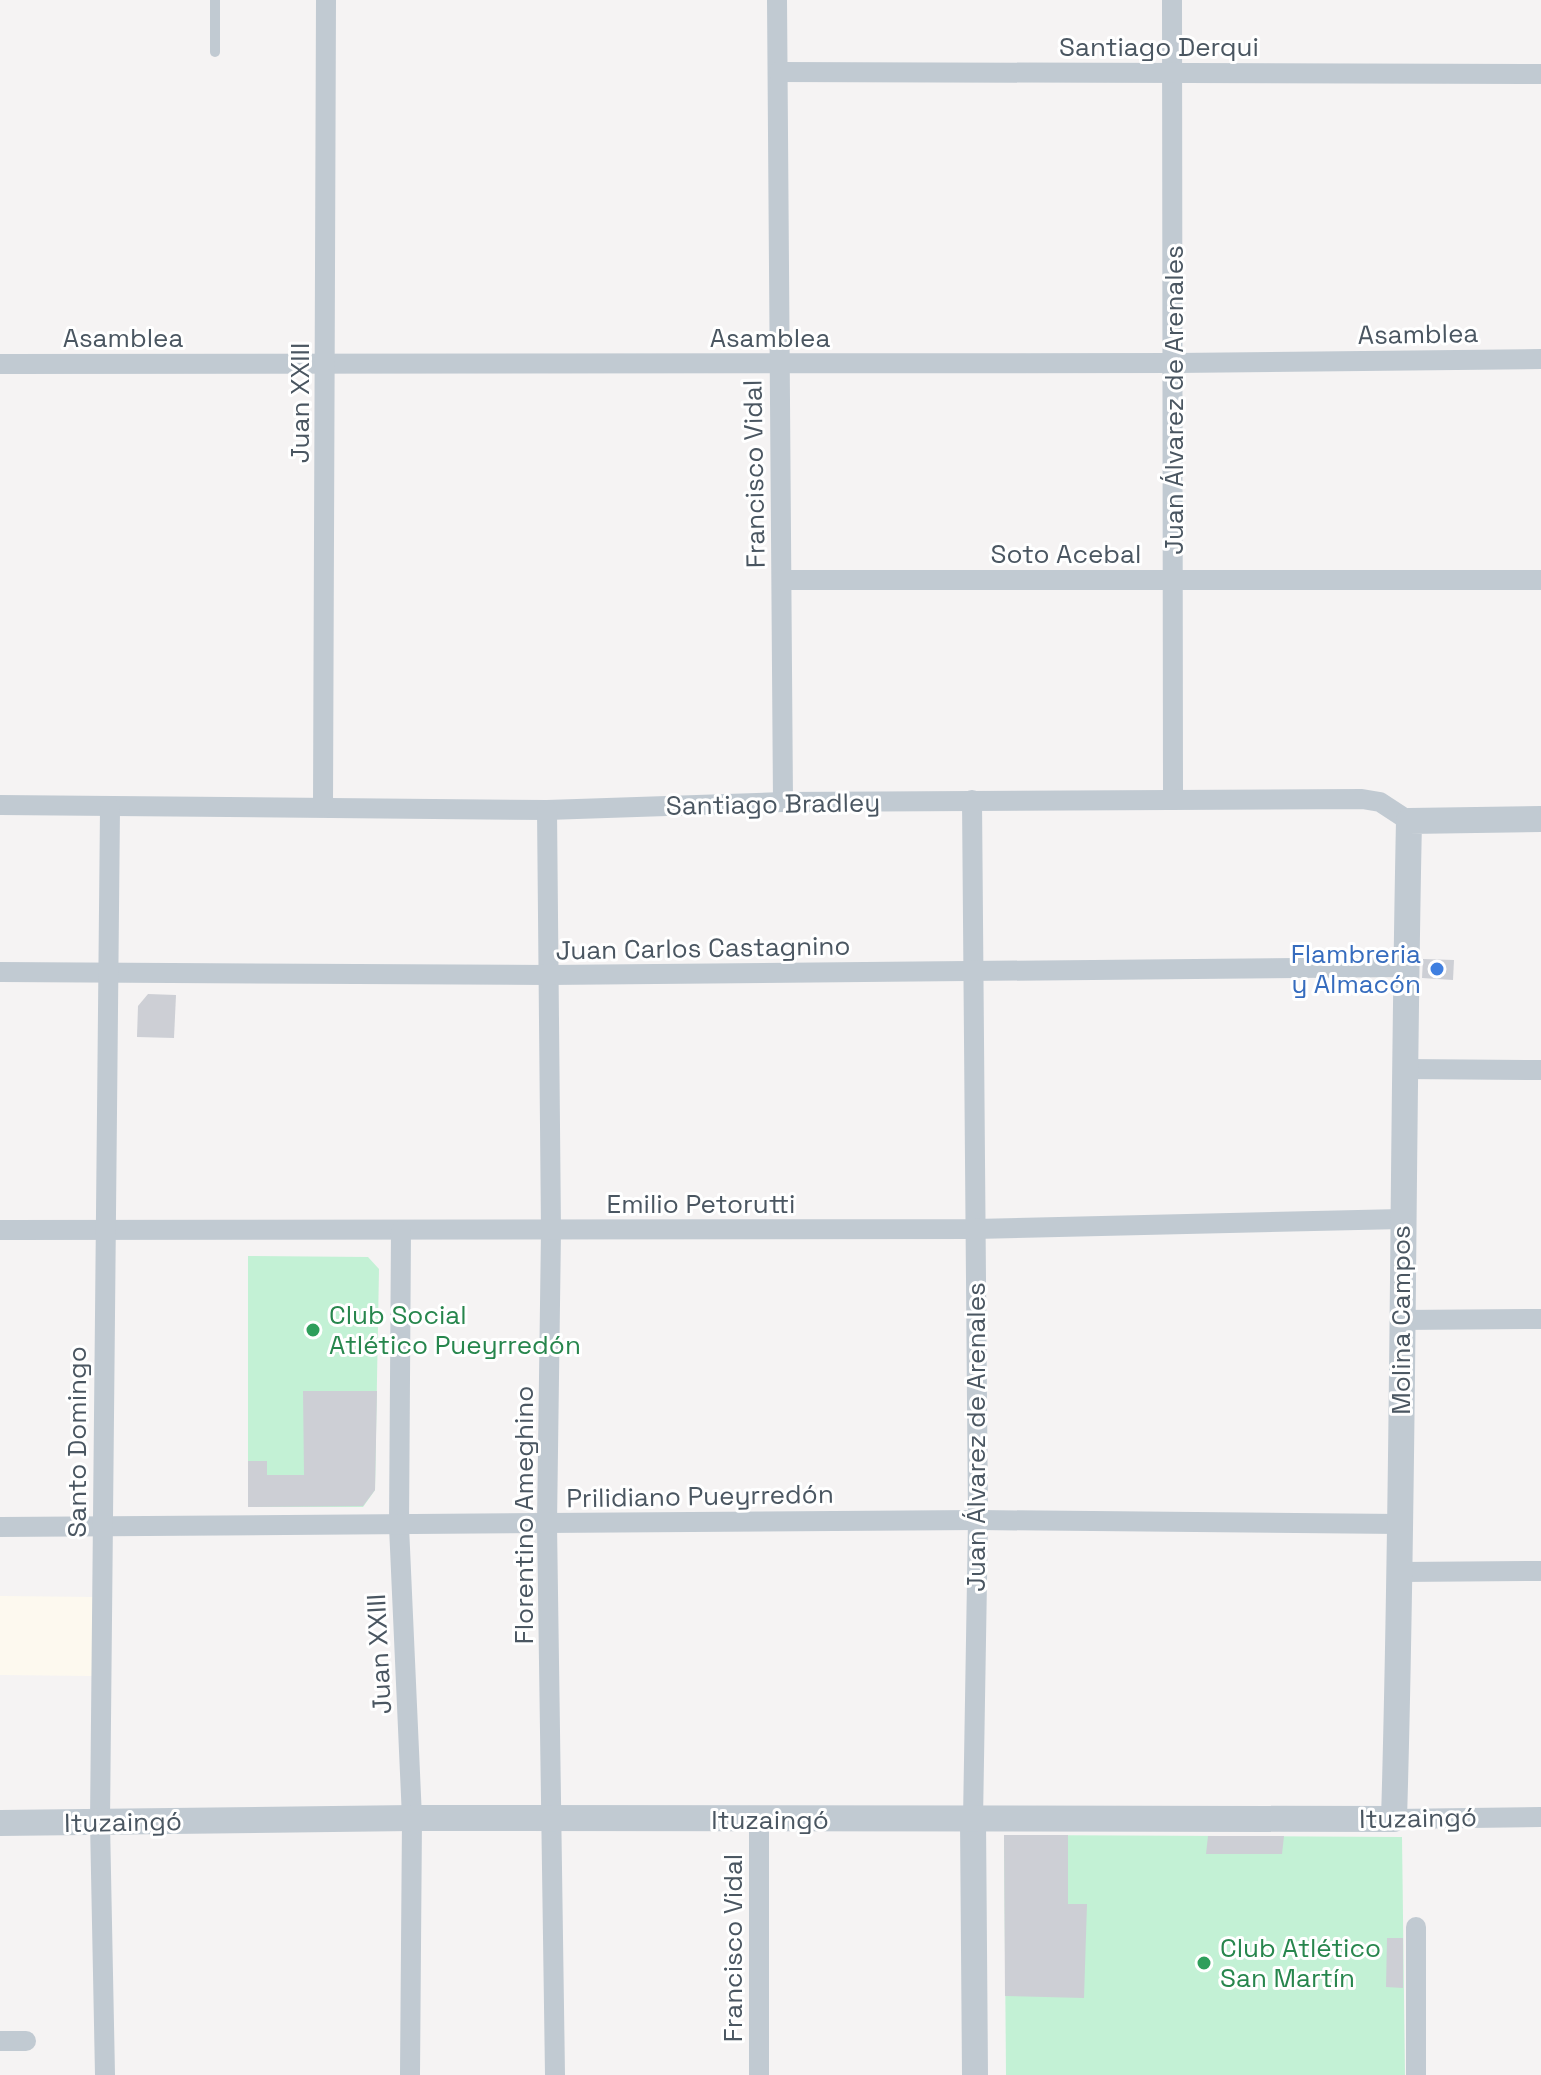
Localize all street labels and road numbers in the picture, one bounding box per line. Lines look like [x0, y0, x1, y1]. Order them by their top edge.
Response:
street label: Santiago Derqui [1059, 30, 1259, 64]
street label: Juan Álvarez de Arenales [1157, 245, 1191, 555]
street label: Asamblea [1357, 316, 1479, 352]
street label: Asamblea [63, 321, 183, 355]
street label: Asamblea [710, 321, 830, 355]
street label: Juan XXIII [283, 343, 317, 463]
street label: Francisco Vidal [735, 380, 773, 568]
street label: Soto Acebal [991, 537, 1141, 571]
street label: Santiago Bradley [666, 785, 880, 823]
street label: Juan Carlos Castagnino [555, 928, 851, 968]
street label: Emilio Petorutti [607, 1187, 795, 1221]
street label: Molina Campos [1384, 1225, 1418, 1415]
street label: Juan Álvarez de Arenales [959, 1282, 993, 1592]
street label: Santo Domingo [60, 1346, 94, 1538]
street label: Florentino Ameghino [507, 1386, 541, 1644]
street label: Prilidiano Pueyrredón [566, 1477, 834, 1515]
street label: Juan XXIII [359, 1593, 399, 1715]
street label: Ituzaingó [1359, 1800, 1477, 1836]
street label: Ituzaingó [711, 1803, 829, 1837]
street label: Ituzaingó [64, 1804, 182, 1840]
street label: Francisco Vidal [716, 1854, 750, 2042]

